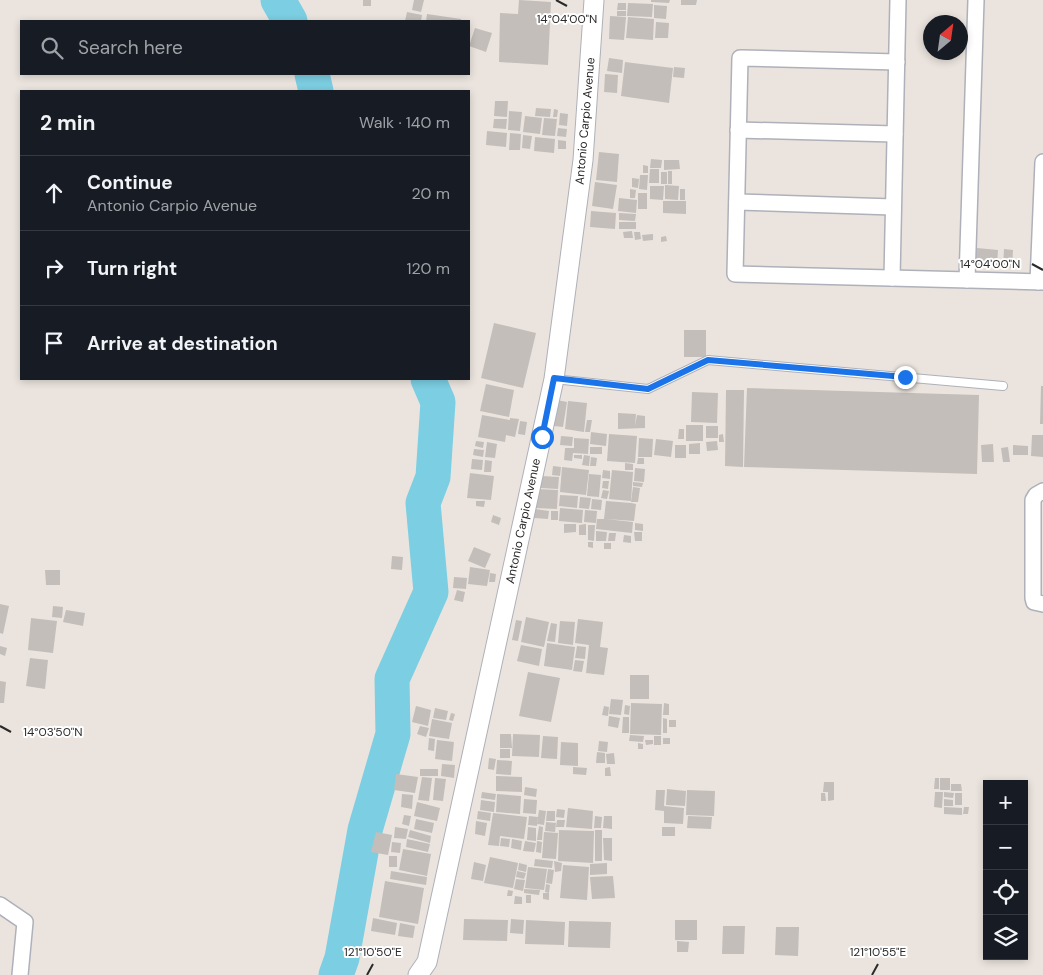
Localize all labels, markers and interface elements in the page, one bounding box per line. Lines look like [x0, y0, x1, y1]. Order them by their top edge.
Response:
text: 14°04'00"N [537, 11, 597, 27]
north arrow [923, 15, 968, 60]
search box [20, 20, 470, 75]
icon: search [38, 34, 66, 62]
text: Search here [78, 35, 183, 60]
street label: Antonio Carpio Avenue [571, 57, 599, 185]
text: 2 min [40, 109, 96, 137]
text: Walk · 140 m [359, 112, 450, 133]
text: Continue [87, 170, 173, 195]
icon: ahead [40, 179, 68, 207]
text: 20 m [411, 183, 450, 204]
text: Antonio Carpio Avenue [87, 195, 257, 216]
icon: right [40, 254, 68, 282]
text: Turn right [87, 256, 177, 281]
text: 14°04'00"N [960, 256, 1020, 272]
text: 120 m [406, 258, 450, 279]
icon: arrive [40, 329, 68, 357]
text: Arrive at destination [87, 331, 278, 356]
route end [894, 366, 917, 389]
route start [531, 426, 554, 449]
street label: Antonio Carpio Avenue [502, 457, 544, 585]
text: 14°03'50"N [23, 724, 83, 740]
map controls [983, 780, 1028, 960]
button: + [983, 780, 1028, 825]
button: − [983, 825, 1028, 870]
button: locate [983, 870, 1028, 915]
button: layers [983, 915, 1028, 960]
text: 121°10'50"E [344, 944, 402, 960]
text: 121°10'55"E [850, 944, 907, 960]

